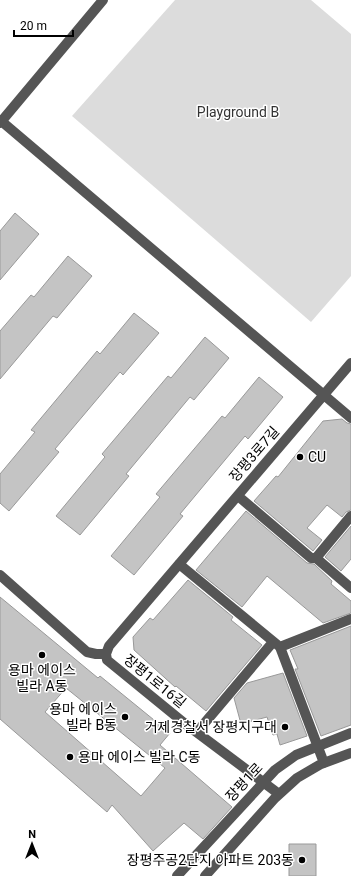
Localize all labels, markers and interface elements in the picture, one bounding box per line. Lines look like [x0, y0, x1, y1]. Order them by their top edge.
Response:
scale bar [14, 12, 73, 38]
text: 20 m [20, 19, 47, 33]
park label: Playground B [197, 104, 279, 120]
street label: 장평3로7길 [226, 423, 282, 485]
place label: CU [308, 449, 326, 465]
marker: CU [295, 452, 305, 462]
marker: 용마 에이스 빌라 A동 [37, 650, 47, 660]
street label: 장평1로16길 [121, 651, 189, 711]
place label: 용마 에이스 빌라 A동 [8, 662, 76, 694]
place label: 용마 에이스 빌라 B동 [49, 701, 117, 733]
marker: 용마 에이스 빌라 B동 [120, 712, 130, 722]
place label: 거제경찰서 장평지구대 [145, 719, 277, 735]
marker: 거제경찰서 장평지구대 [280, 722, 290, 732]
place label: 용마 에이스 빌라 C동 [78, 749, 201, 765]
marker: 용마 에이스 빌라 C동 [65, 752, 75, 762]
street label: 장평1로 [222, 759, 266, 804]
north arrow [12, 824, 52, 864]
text: N [28, 828, 36, 841]
place label: 장평주공2단지 아파트 203동 [127, 852, 294, 868]
marker: 장평주공2단지 아파트 203동 [297, 855, 307, 865]

